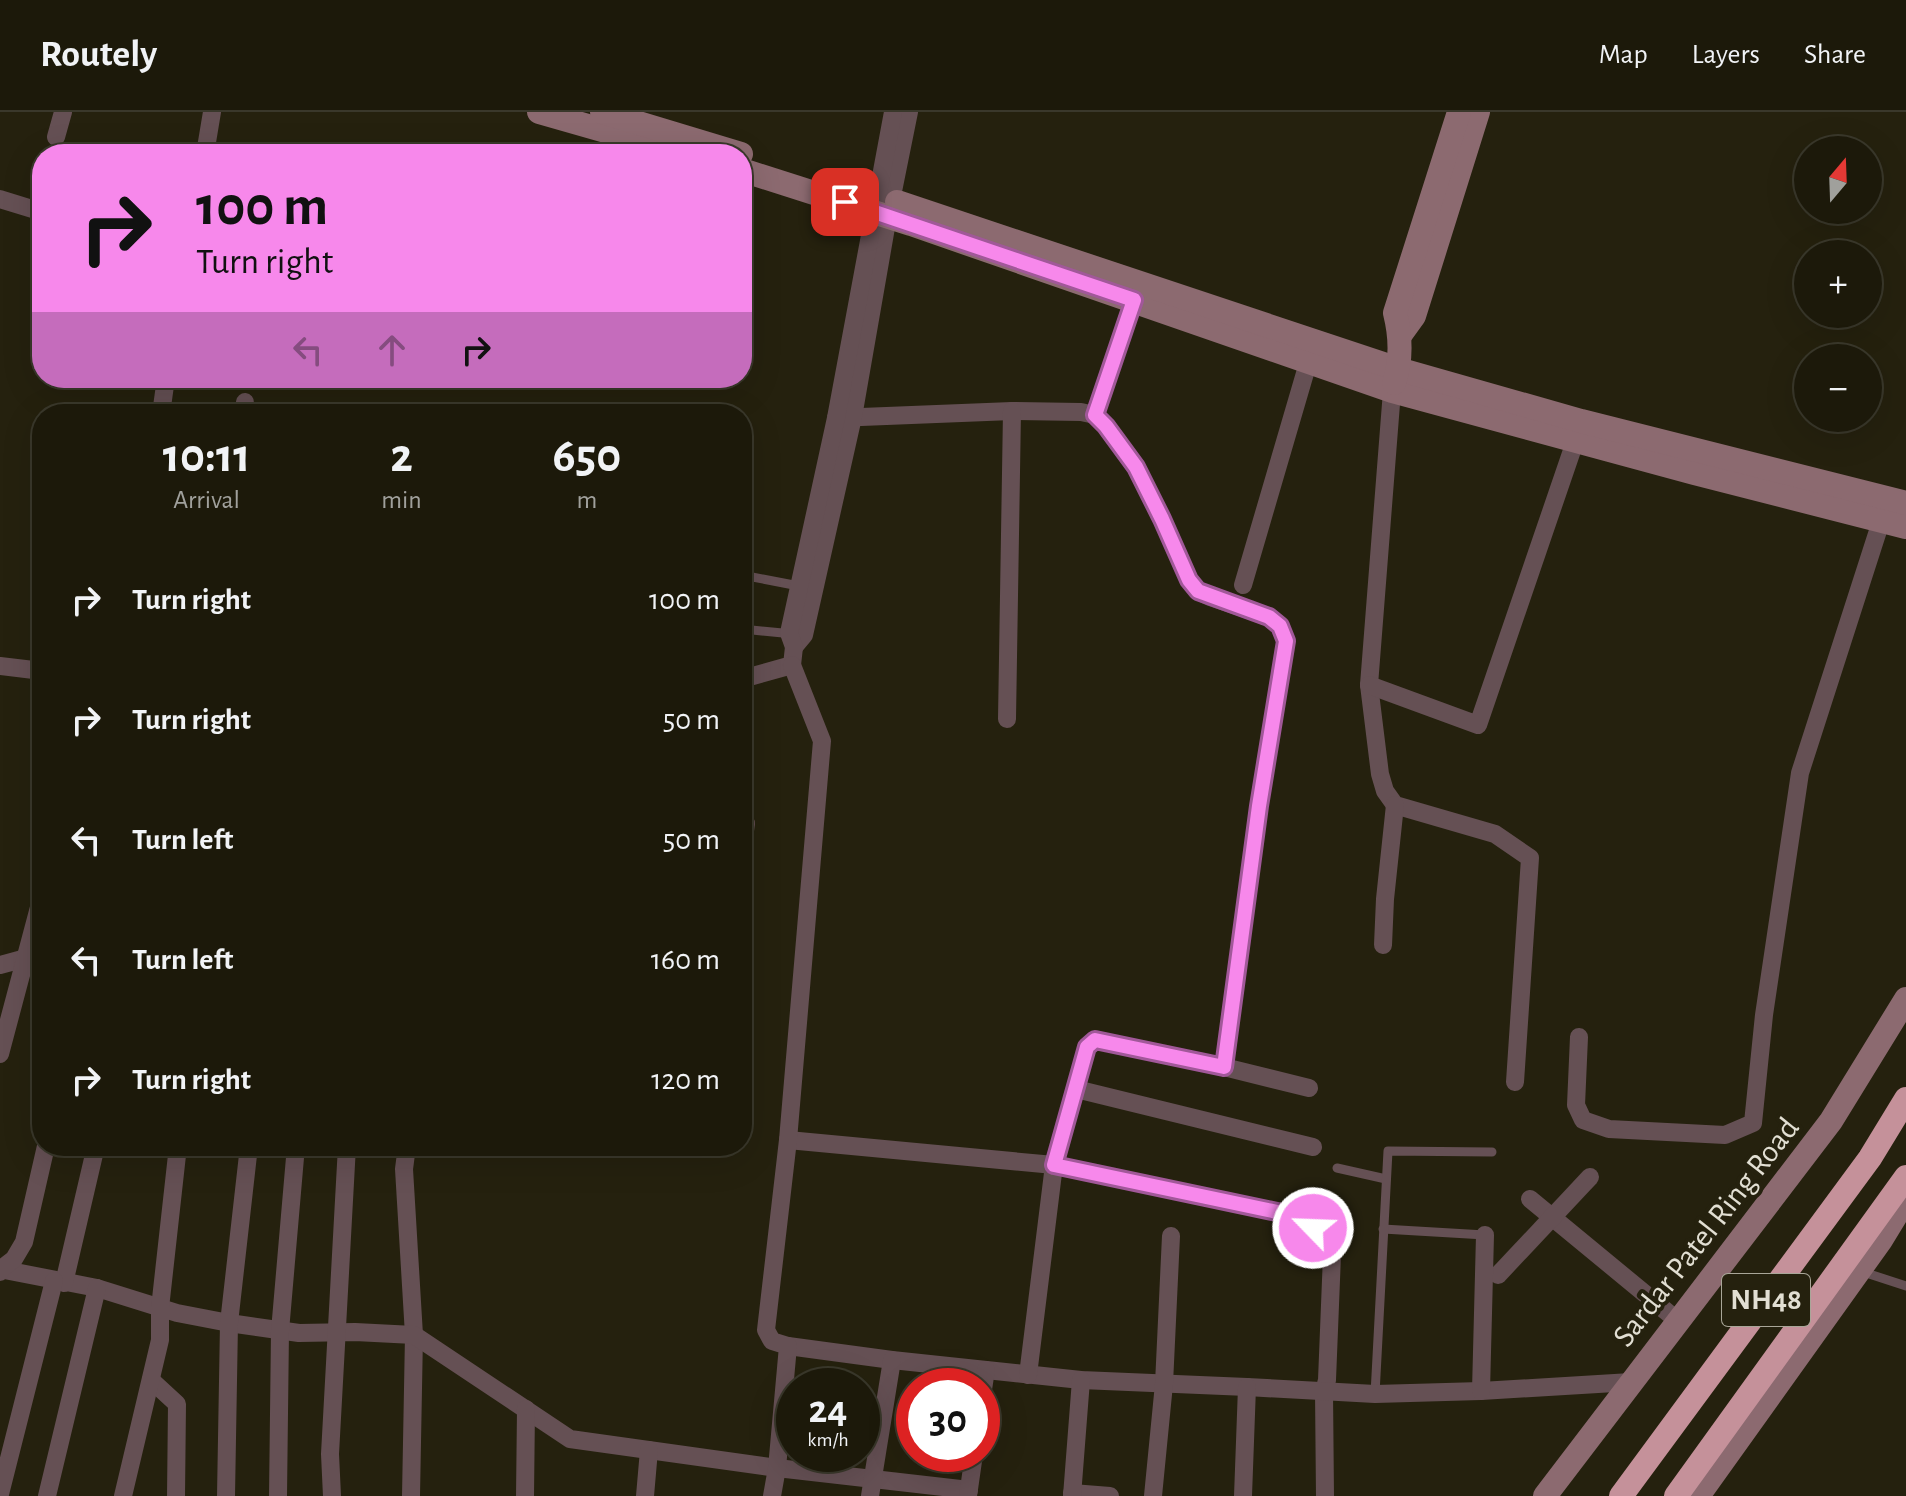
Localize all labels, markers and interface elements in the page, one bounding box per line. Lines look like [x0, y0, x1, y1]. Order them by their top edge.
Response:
text: Routely [40, 36, 157, 74]
text: Map [1599, 41, 1648, 69]
text: Layers [1692, 41, 1760, 69]
text: Share [1804, 41, 1866, 69]
north arrow [1794, 136, 1882, 224]
map controls [1794, 136, 1882, 432]
pin [811, 168, 879, 236]
icon: right [64, 176, 168, 280]
text: 100 m [196, 179, 328, 235]
icon: arrive [823, 180, 867, 224]
button: + [1794, 240, 1882, 328]
text: Turn right [196, 244, 333, 280]
icon: left [286, 328, 330, 372]
icon: ahead [370, 328, 414, 372]
icon: right [454, 328, 498, 372]
button: − [1794, 344, 1882, 432]
text: 10:11 [163, 433, 251, 481]
text: 2 [390, 433, 413, 481]
text: 650 [552, 433, 621, 481]
text: Arrival [173, 487, 240, 513]
text: min [381, 487, 422, 513]
text: m [576, 487, 597, 513]
icon: right [64, 578, 108, 622]
text: Turn right [132, 585, 251, 615]
text: 100 m [649, 585, 720, 615]
icon: right [64, 698, 108, 742]
text: Turn right [132, 705, 251, 735]
text: 50 m [663, 705, 720, 735]
icon: left [64, 818, 108, 862]
text: Turn left [132, 825, 233, 855]
text: 50 m [663, 825, 720, 855]
icon: left [64, 938, 108, 982]
text: Turn left [132, 945, 233, 975]
text: 160 m [651, 945, 720, 975]
icon: right [64, 1058, 108, 1102]
text: Turn right [132, 1065, 251, 1095]
text: 120 m [651, 1065, 720, 1095]
street label: Sardar Patel Ring Road [1607, 1112, 1805, 1352]
position arrow [1271, 1186, 1355, 1270]
road number: NH48 [1722, 1274, 1810, 1326]
speed limit sign: 30 [896, 1368, 1000, 1472]
text: 24 [809, 1390, 847, 1430]
text: km/h [807, 1430, 849, 1450]

